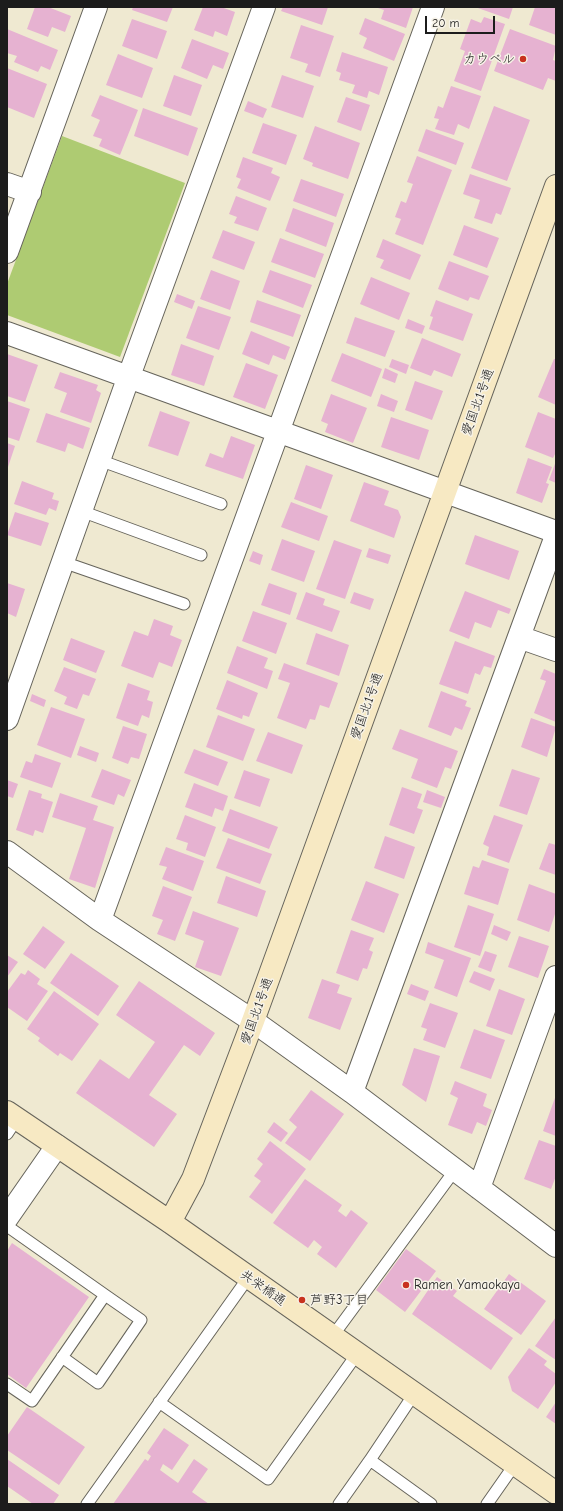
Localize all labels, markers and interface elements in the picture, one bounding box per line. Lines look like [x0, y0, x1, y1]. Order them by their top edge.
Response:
scale bar [427, 8, 497, 34]
text: 20 m [432, 16, 460, 30]
place label: カウベル [463, 51, 515, 67]
marker: カウベル [518, 54, 528, 64]
street label: 愛国北1号通 [459, 366, 497, 438]
street label: 愛国北1号通 [348, 670, 386, 742]
street label: 愛国北1号通 [238, 975, 276, 1047]
street label: 共栄橋通 [237, 1267, 289, 1309]
place label: Ramen Yamaokaya [414, 1277, 520, 1293]
marker: Ramen Yamaokaya [401, 1280, 411, 1290]
place label: 芦野3丁目 [310, 1292, 369, 1308]
marker: 芦野3丁目 [297, 1295, 307, 1305]

